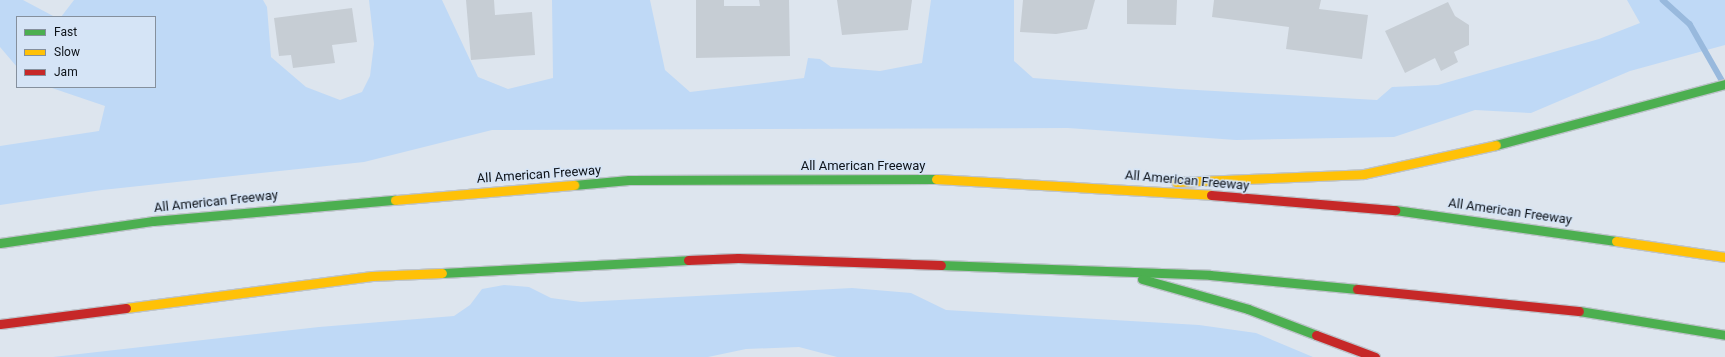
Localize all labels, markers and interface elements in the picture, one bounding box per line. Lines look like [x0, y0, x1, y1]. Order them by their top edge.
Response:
legend [16, 16, 156, 88]
text: Fast [54, 25, 77, 39]
text: Slow [54, 45, 80, 59]
text: Jam [54, 65, 78, 79]
street label: All American Freeway [801, 158, 925, 174]
street label: All American Freeway [476, 163, 602, 187]
street label: All American Freeway [1124, 168, 1250, 194]
street label: All American Freeway [153, 188, 279, 216]
street label: All American Freeway [1447, 196, 1573, 228]

